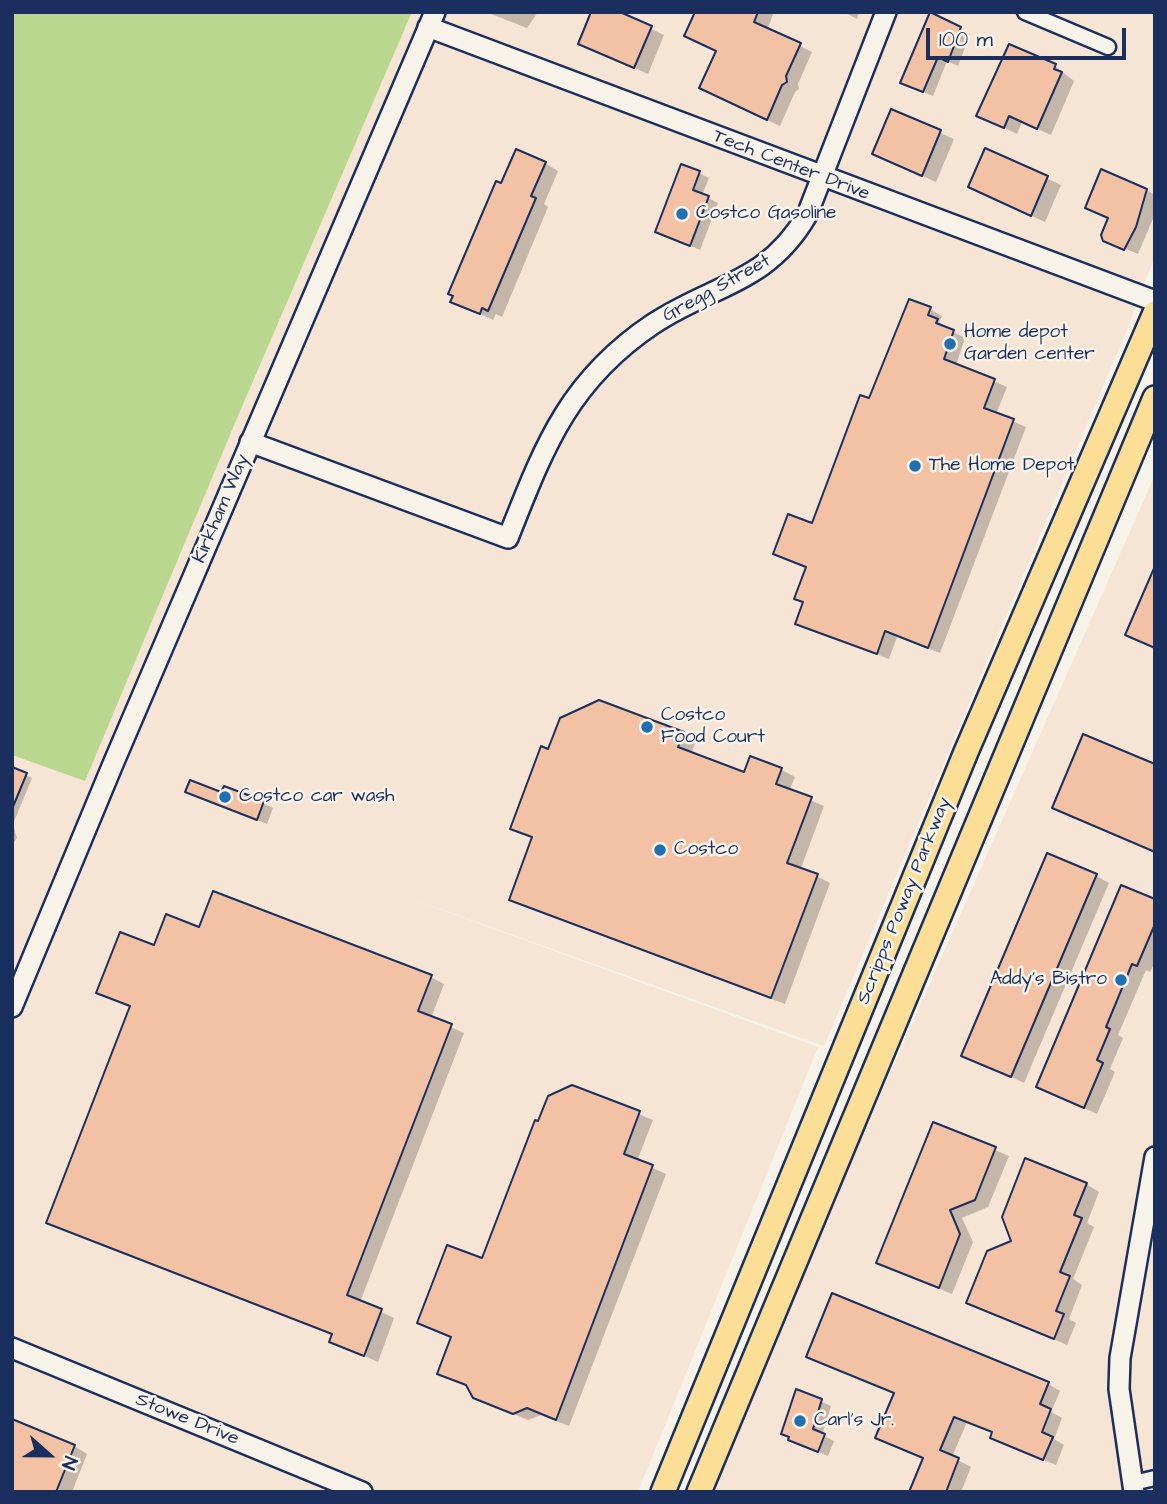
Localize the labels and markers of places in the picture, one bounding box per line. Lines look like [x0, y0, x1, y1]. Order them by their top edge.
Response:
place label: Costco Gasoline [696, 203, 836, 225]
marker: Costco Gasoline [674, 206, 690, 222]
place label: Home depot Garden center [964, 322, 1095, 366]
marker: Home depot Garden center [942, 336, 958, 352]
place label: The Home Depot [929, 455, 1075, 477]
marker: The Home Depot [907, 458, 923, 474]
place label: Costco Food Court [661, 705, 765, 749]
marker: Costco Food Court [639, 719, 655, 735]
place label: Costco car wash [239, 786, 394, 808]
marker: Costco car wash [217, 789, 233, 805]
place label: Costco [674, 839, 738, 861]
marker: Costco [652, 842, 668, 858]
place label: Addy's Bistro [990, 969, 1107, 991]
marker: Addy's Bistro [1113, 972, 1129, 988]
place label: Carl's Jr. [814, 1410, 894, 1432]
marker: Carl's Jr. [792, 1413, 808, 1429]

